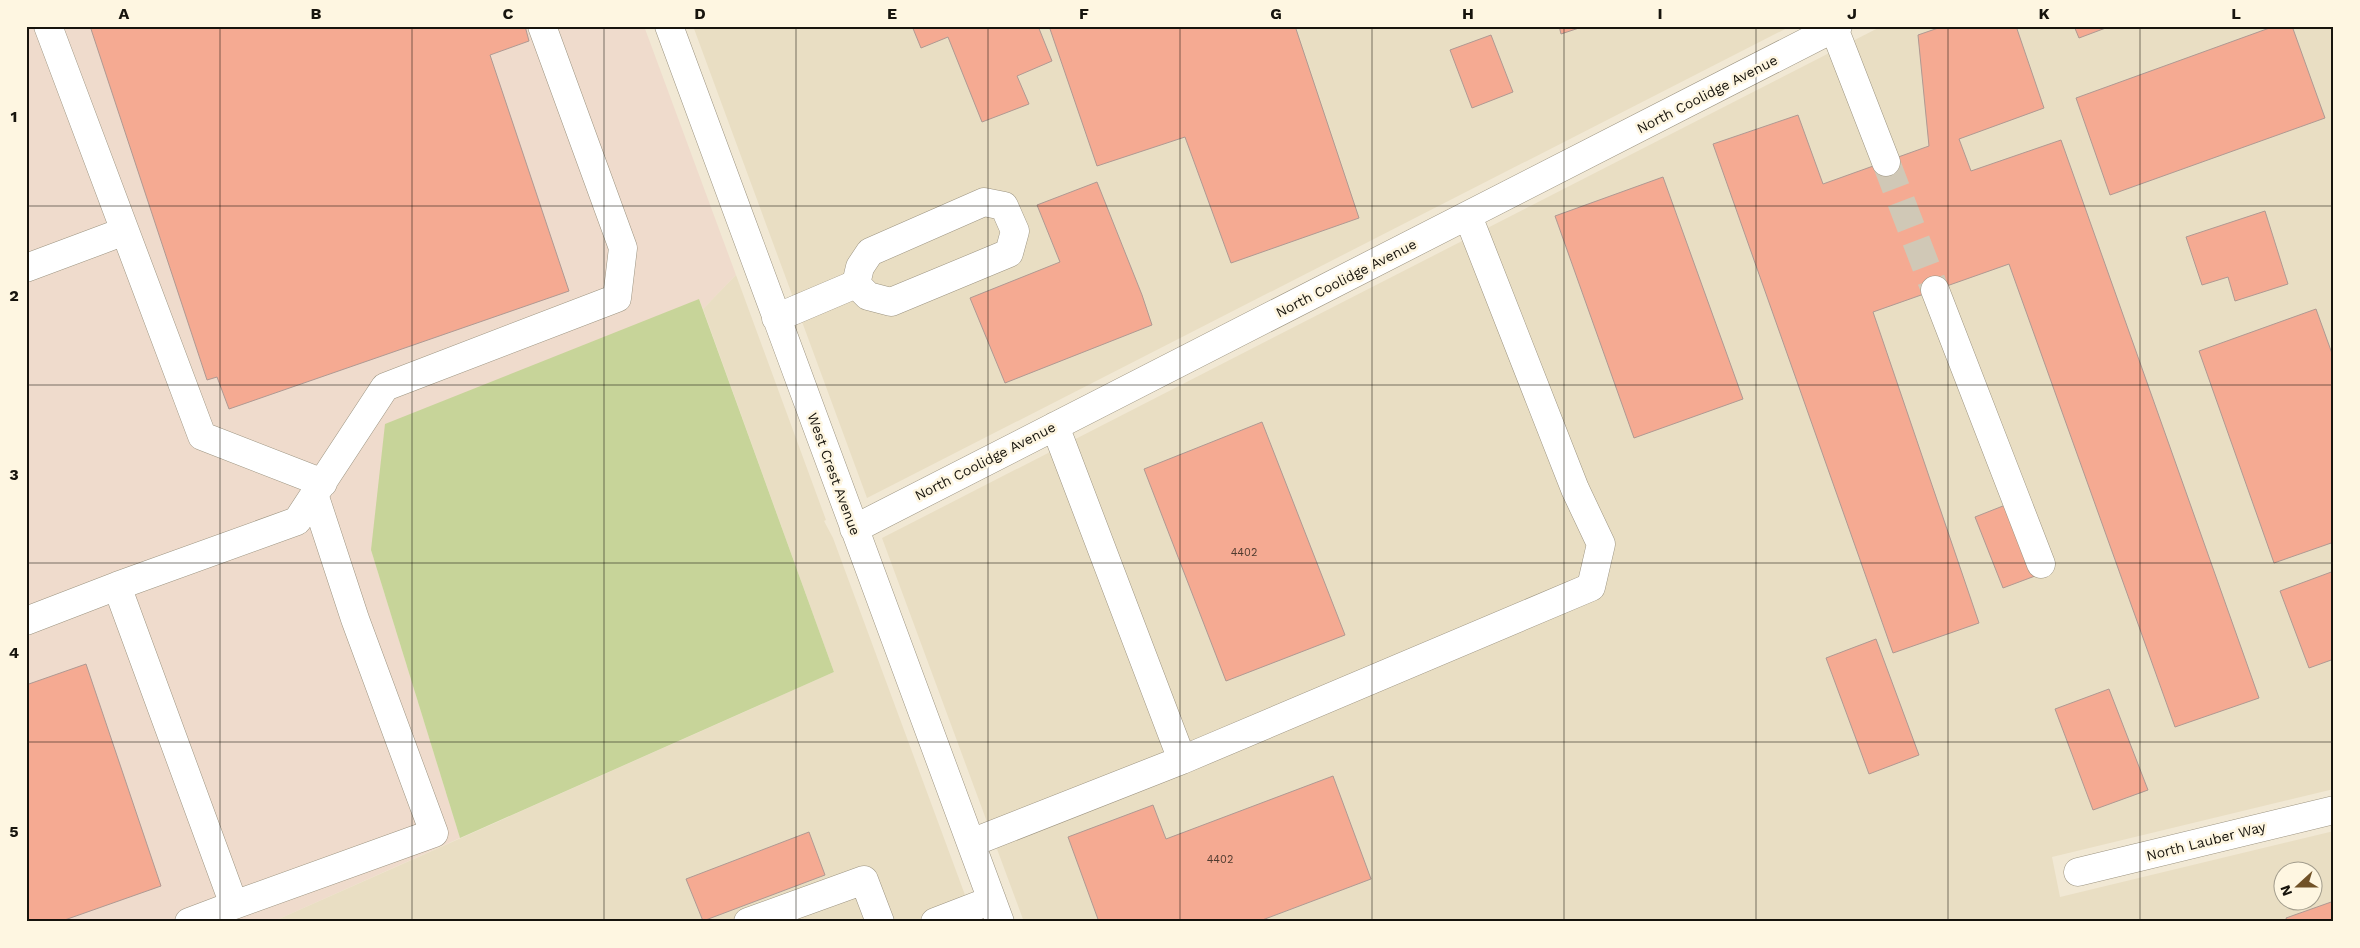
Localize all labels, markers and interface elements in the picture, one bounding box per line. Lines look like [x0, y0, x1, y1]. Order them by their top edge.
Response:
text: A [119, 4, 130, 23]
text: B [311, 4, 322, 23]
text: C [503, 4, 514, 23]
text: D [694, 4, 706, 23]
text: E [887, 4, 897, 23]
text: F [1079, 4, 1089, 23]
text: G [1270, 4, 1282, 23]
text: H [1462, 4, 1474, 23]
text: I [1657, 4, 1663, 23]
text: J [1847, 4, 1857, 23]
text: K [2038, 4, 2050, 23]
text: L [2231, 4, 2241, 23]
street label: North Coolidge Avenue [1634, 52, 1780, 136]
text: 1 [11, 107, 17, 126]
street label: North Coolidge Avenue [1273, 236, 1419, 320]
text: 2 [9, 286, 19, 305]
street label: West Crest Avenue [804, 411, 864, 537]
street label: North Coolidge Avenue [912, 419, 1058, 503]
text: 3 [9, 465, 19, 484]
house number: 4402 [1231, 546, 1257, 559]
text: 4 [9, 643, 19, 662]
street label: North Lauber Way [2145, 818, 2268, 864]
text: 5 [9, 822, 19, 841]
house number: 4402 [1207, 853, 1233, 866]
north arrow [2272, 860, 2322, 910]
text: N [2277, 883, 2295, 898]

